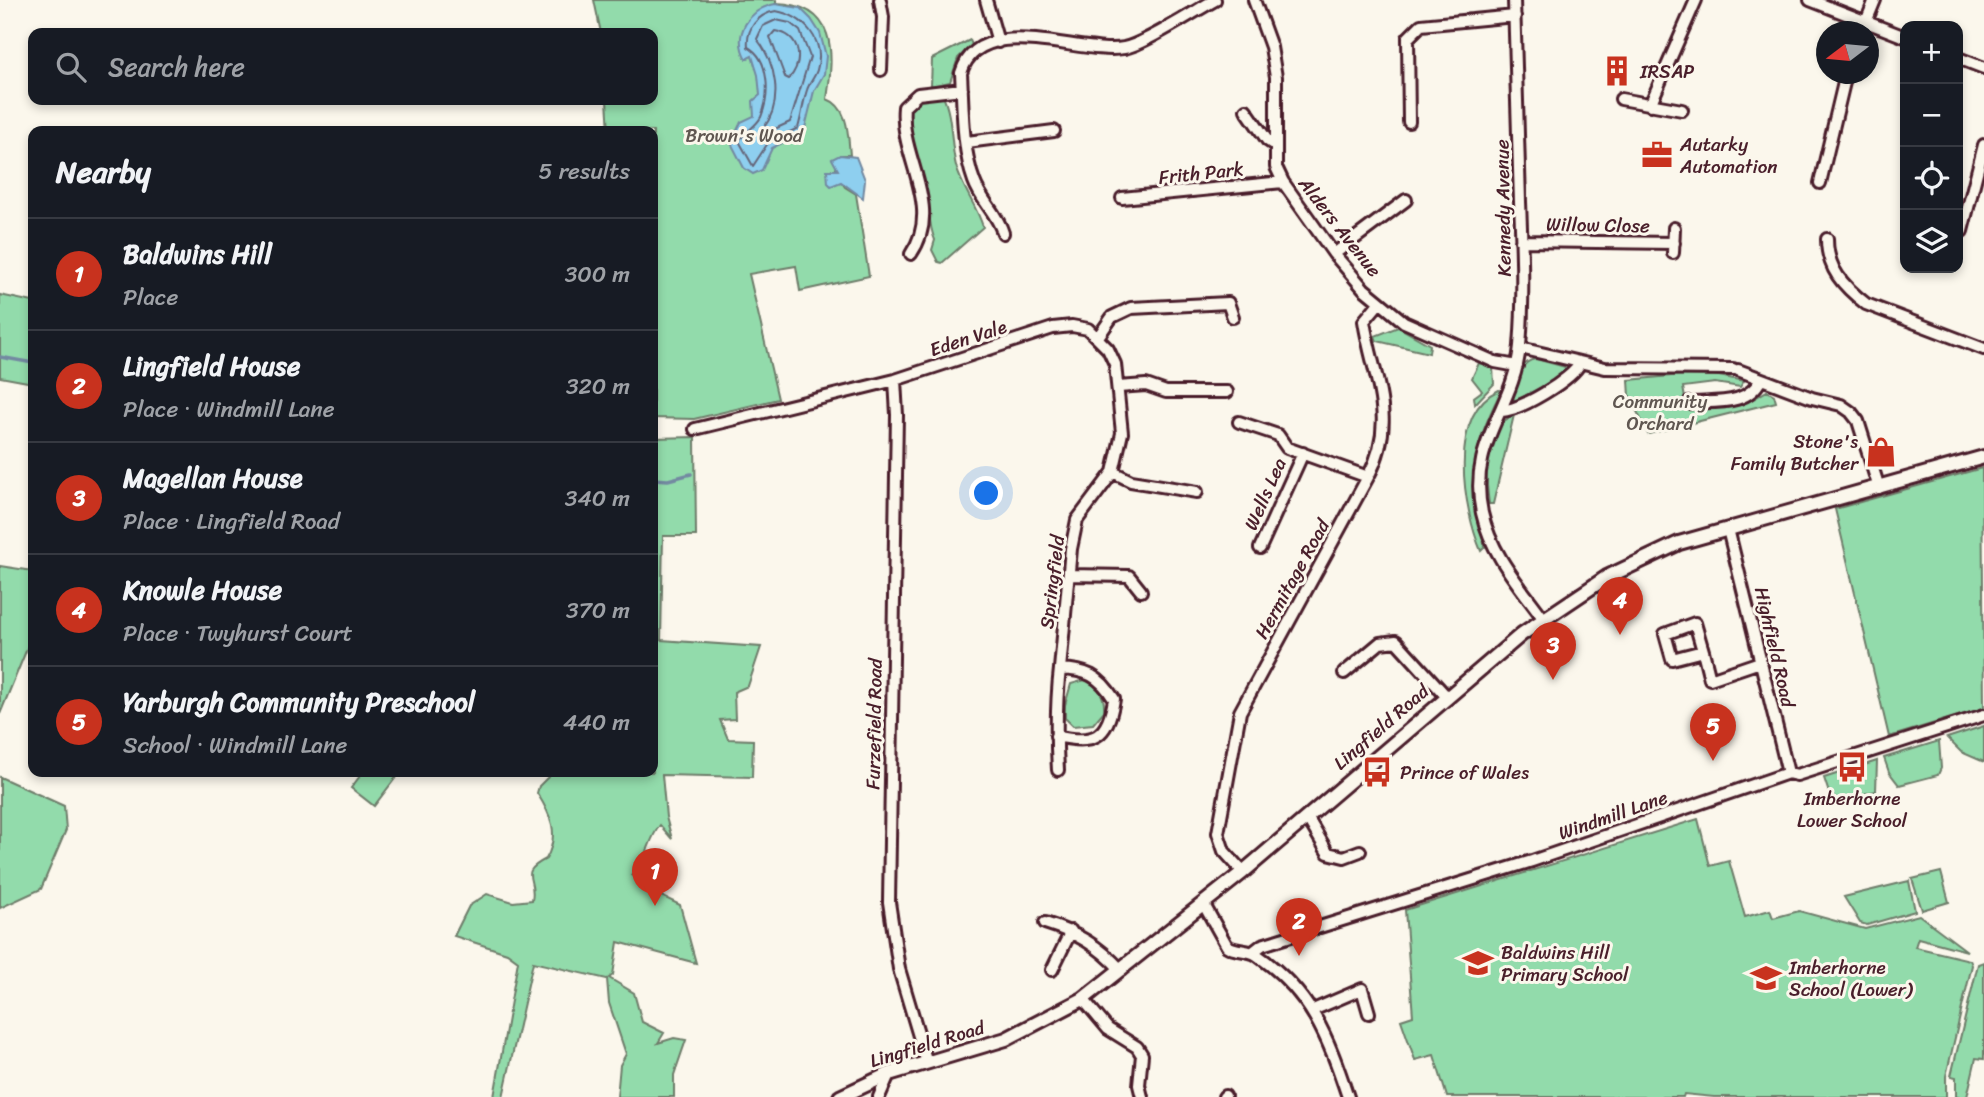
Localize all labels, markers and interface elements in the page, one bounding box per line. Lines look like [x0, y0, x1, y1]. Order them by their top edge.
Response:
north arrow [1816, 21, 1879, 84]
map controls [1900, 21, 1963, 273]
button: + [1900, 21, 1963, 84]
search box [28, 28, 658, 105]
text: Search here [108, 44, 245, 90]
icon: search [52, 48, 90, 86]
building icon: IRSAP [1600, 54, 1634, 88]
place label: IRSAP [1639, 55, 1694, 88]
button: − [1900, 84, 1963, 147]
park label: Brown's Wood [685, 119, 804, 152]
place label: Autarky Automation [1679, 128, 1778, 183]
office icon: Autarky Automation [1640, 138, 1674, 172]
street label: Kennedy Avenue [1485, 139, 1521, 277]
text: Nearby [56, 145, 151, 199]
button: locate [1900, 147, 1963, 210]
text: 5 results [539, 151, 630, 192]
street label: Frith Park [1157, 152, 1245, 194]
street label: Alders Avenue [1289, 169, 1390, 285]
street label: Willow Close [1546, 208, 1650, 242]
button: layers [1900, 210, 1963, 273]
text: Baldwins Hill [123, 231, 272, 277]
text: 1 [74, 254, 84, 295]
text: 300 m [565, 254, 630, 295]
text: Place [123, 277, 178, 318]
street label: Eden Vale [925, 310, 1011, 366]
text: Lingfield House [123, 343, 300, 389]
text: 2 [72, 366, 86, 407]
text: 320 m [566, 366, 630, 407]
park label: Community Orchard [1613, 385, 1707, 440]
text: Place · Windmill Lane [123, 389, 335, 430]
place label: Stone's Family Butcher [1731, 425, 1859, 480]
shop icon: Stone's Family Butcher [1864, 435, 1898, 469]
street label: Wells Lea [1234, 452, 1296, 535]
text: Magellan House [123, 455, 302, 501]
your location [969, 476, 1003, 510]
text: 3 [73, 478, 85, 519]
text: 340 m [565, 478, 630, 519]
text: Place · Lingfield Road [123, 501, 340, 542]
street label: Hermitage Road [1245, 512, 1339, 645]
street label: Springfield [1030, 531, 1074, 631]
text: Knowle House [123, 567, 282, 613]
pin: 4 [1597, 577, 1643, 635]
street label: Highfield Road [1745, 583, 1805, 712]
text: 4 [72, 590, 86, 631]
text: 370 m [566, 590, 630, 631]
text: Place · Twyhurst Court [123, 613, 353, 654]
pin: 3 [1530, 622, 1576, 680]
street label: Furzefield Road [856, 657, 892, 790]
street label: Lingfield Road [1325, 675, 1437, 778]
text: Yarburgh Community Preschool [123, 679, 475, 725]
text: 5 [72, 702, 86, 743]
text: 440 m [563, 702, 630, 743]
pin: 5 [1690, 703, 1736, 761]
text: School · Windmill Lane [123, 725, 347, 766]
bus stop icon: Imberhorne Lower School [1835, 750, 1869, 784]
bus stop icon: Prince of Wales [1360, 755, 1394, 789]
place label: Prince of Wales [1400, 756, 1529, 789]
street label: Windmill Lane [1554, 781, 1673, 849]
place label: Imberhorne Lower School [1797, 782, 1908, 837]
pin: 1 [632, 848, 678, 906]
pin: 2 [1276, 898, 1322, 956]
place label: Baldwins Hill Primary School [1501, 936, 1629, 991]
school or university icon: Baldwins Hill Primary School [1461, 946, 1495, 980]
place label: Imberhorne School (Lower) [1788, 951, 1914, 1006]
school or university icon: Imberhorne School (Lower) [1749, 961, 1783, 995]
street label: Lingfield Road [865, 1011, 989, 1077]

